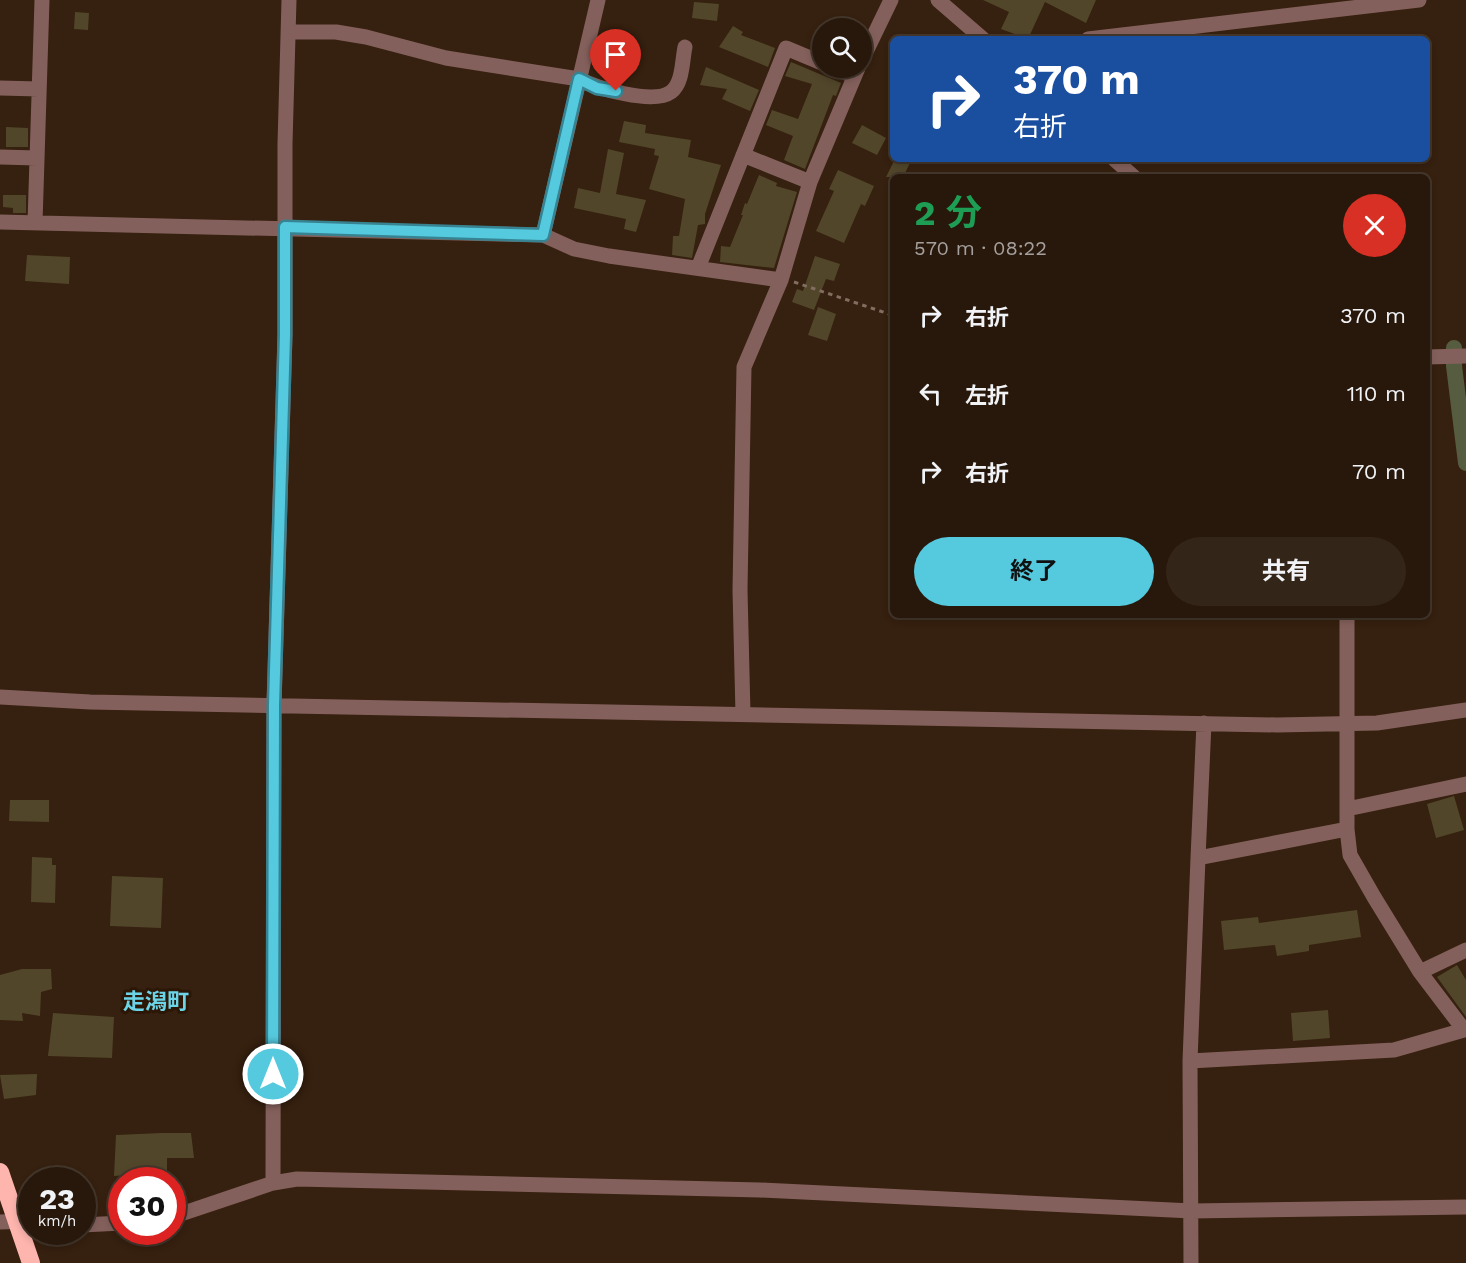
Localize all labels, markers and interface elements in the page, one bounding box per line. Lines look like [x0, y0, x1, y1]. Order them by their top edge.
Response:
map controls [812, 18, 872, 78]
button: search [812, 18, 872, 78]
pin [590, 29, 641, 91]
icon: arrive [599, 38, 632, 71]
text: 370 m [1013, 55, 1140, 104]
icon: right [914, 60, 992, 138]
text: 右折 [1013, 111, 1067, 143]
text: 2 分 [914, 192, 982, 234]
button: close [1343, 194, 1406, 257]
text: 570 m · 08:22 [914, 236, 1047, 260]
icon: right [914, 299, 947, 332]
text: 370 m [1340, 303, 1406, 328]
text: 右折 [965, 305, 1009, 330]
icon: left [914, 377, 947, 410]
text: 110 m [1347, 381, 1406, 406]
text: 左折 [965, 383, 1009, 408]
icon: right [914, 455, 947, 488]
text: 70 m [1352, 459, 1406, 484]
text: 右折 [965, 461, 1009, 486]
button: 終了 [914, 537, 1154, 606]
button: 共有 [1166, 537, 1406, 606]
district label: 走潟町 [123, 989, 189, 1014]
position arrow [241, 1042, 305, 1106]
speed limit sign: 30 [108, 1167, 186, 1245]
text: 23 [39, 1181, 75, 1216]
text: km/h [38, 1212, 76, 1230]

